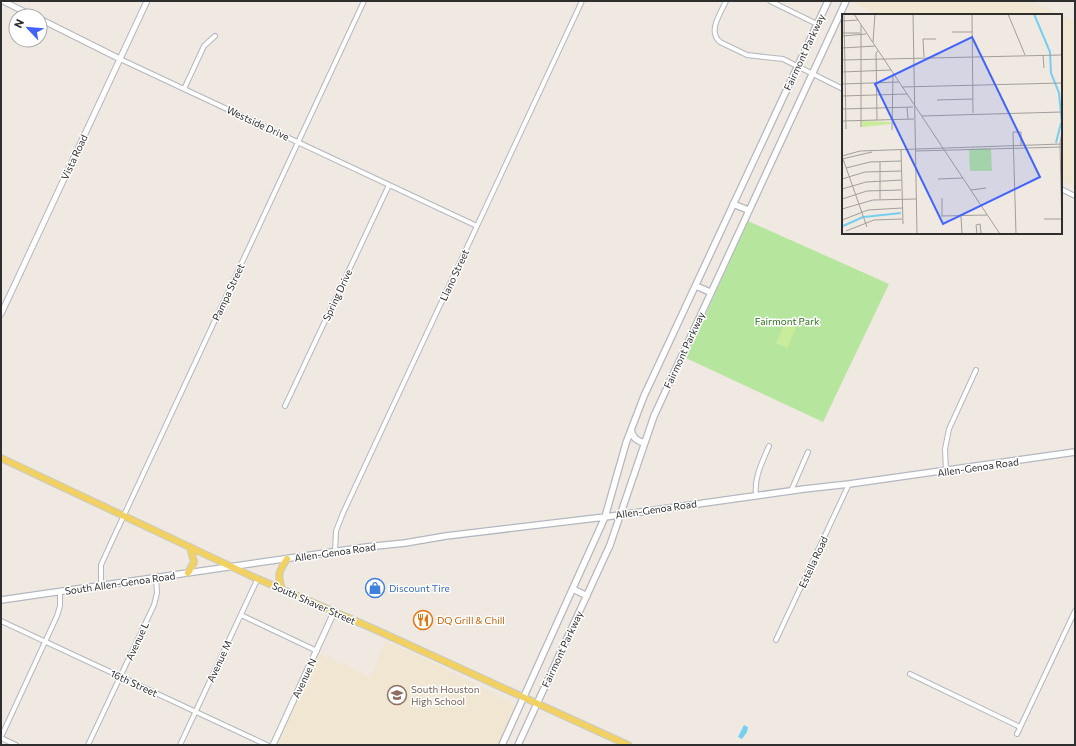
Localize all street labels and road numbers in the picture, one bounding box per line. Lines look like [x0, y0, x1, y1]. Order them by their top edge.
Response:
street label: Fairmont Parkway [781, 12, 827, 92]
street label: Westside Drive [225, 103, 291, 143]
street label: Vista Road [58, 132, 90, 182]
street label: Llano Street [437, 247, 471, 303]
street label: Pampa Street [210, 262, 246, 322]
street label: Spring Drive [320, 267, 354, 323]
street label: Fairmont Parkway [661, 310, 707, 390]
street label: Allen-Genoa Road [937, 455, 1020, 479]
street label: Allen-Genoa Road [615, 497, 698, 521]
street label: Estella Road [796, 534, 830, 590]
street label: Allen-Genoa Road [294, 540, 377, 564]
street label: South Allen-Genoa Road [64, 569, 176, 597]
street label: South Shaver Street [270, 579, 358, 627]
street label: Fairmont Parkway [539, 609, 585, 689]
street label: Avenue L [123, 620, 151, 662]
street label: Avenue M [204, 638, 234, 684]
street label: Avenue N [290, 656, 318, 700]
street label: 16th Street [109, 667, 159, 699]

